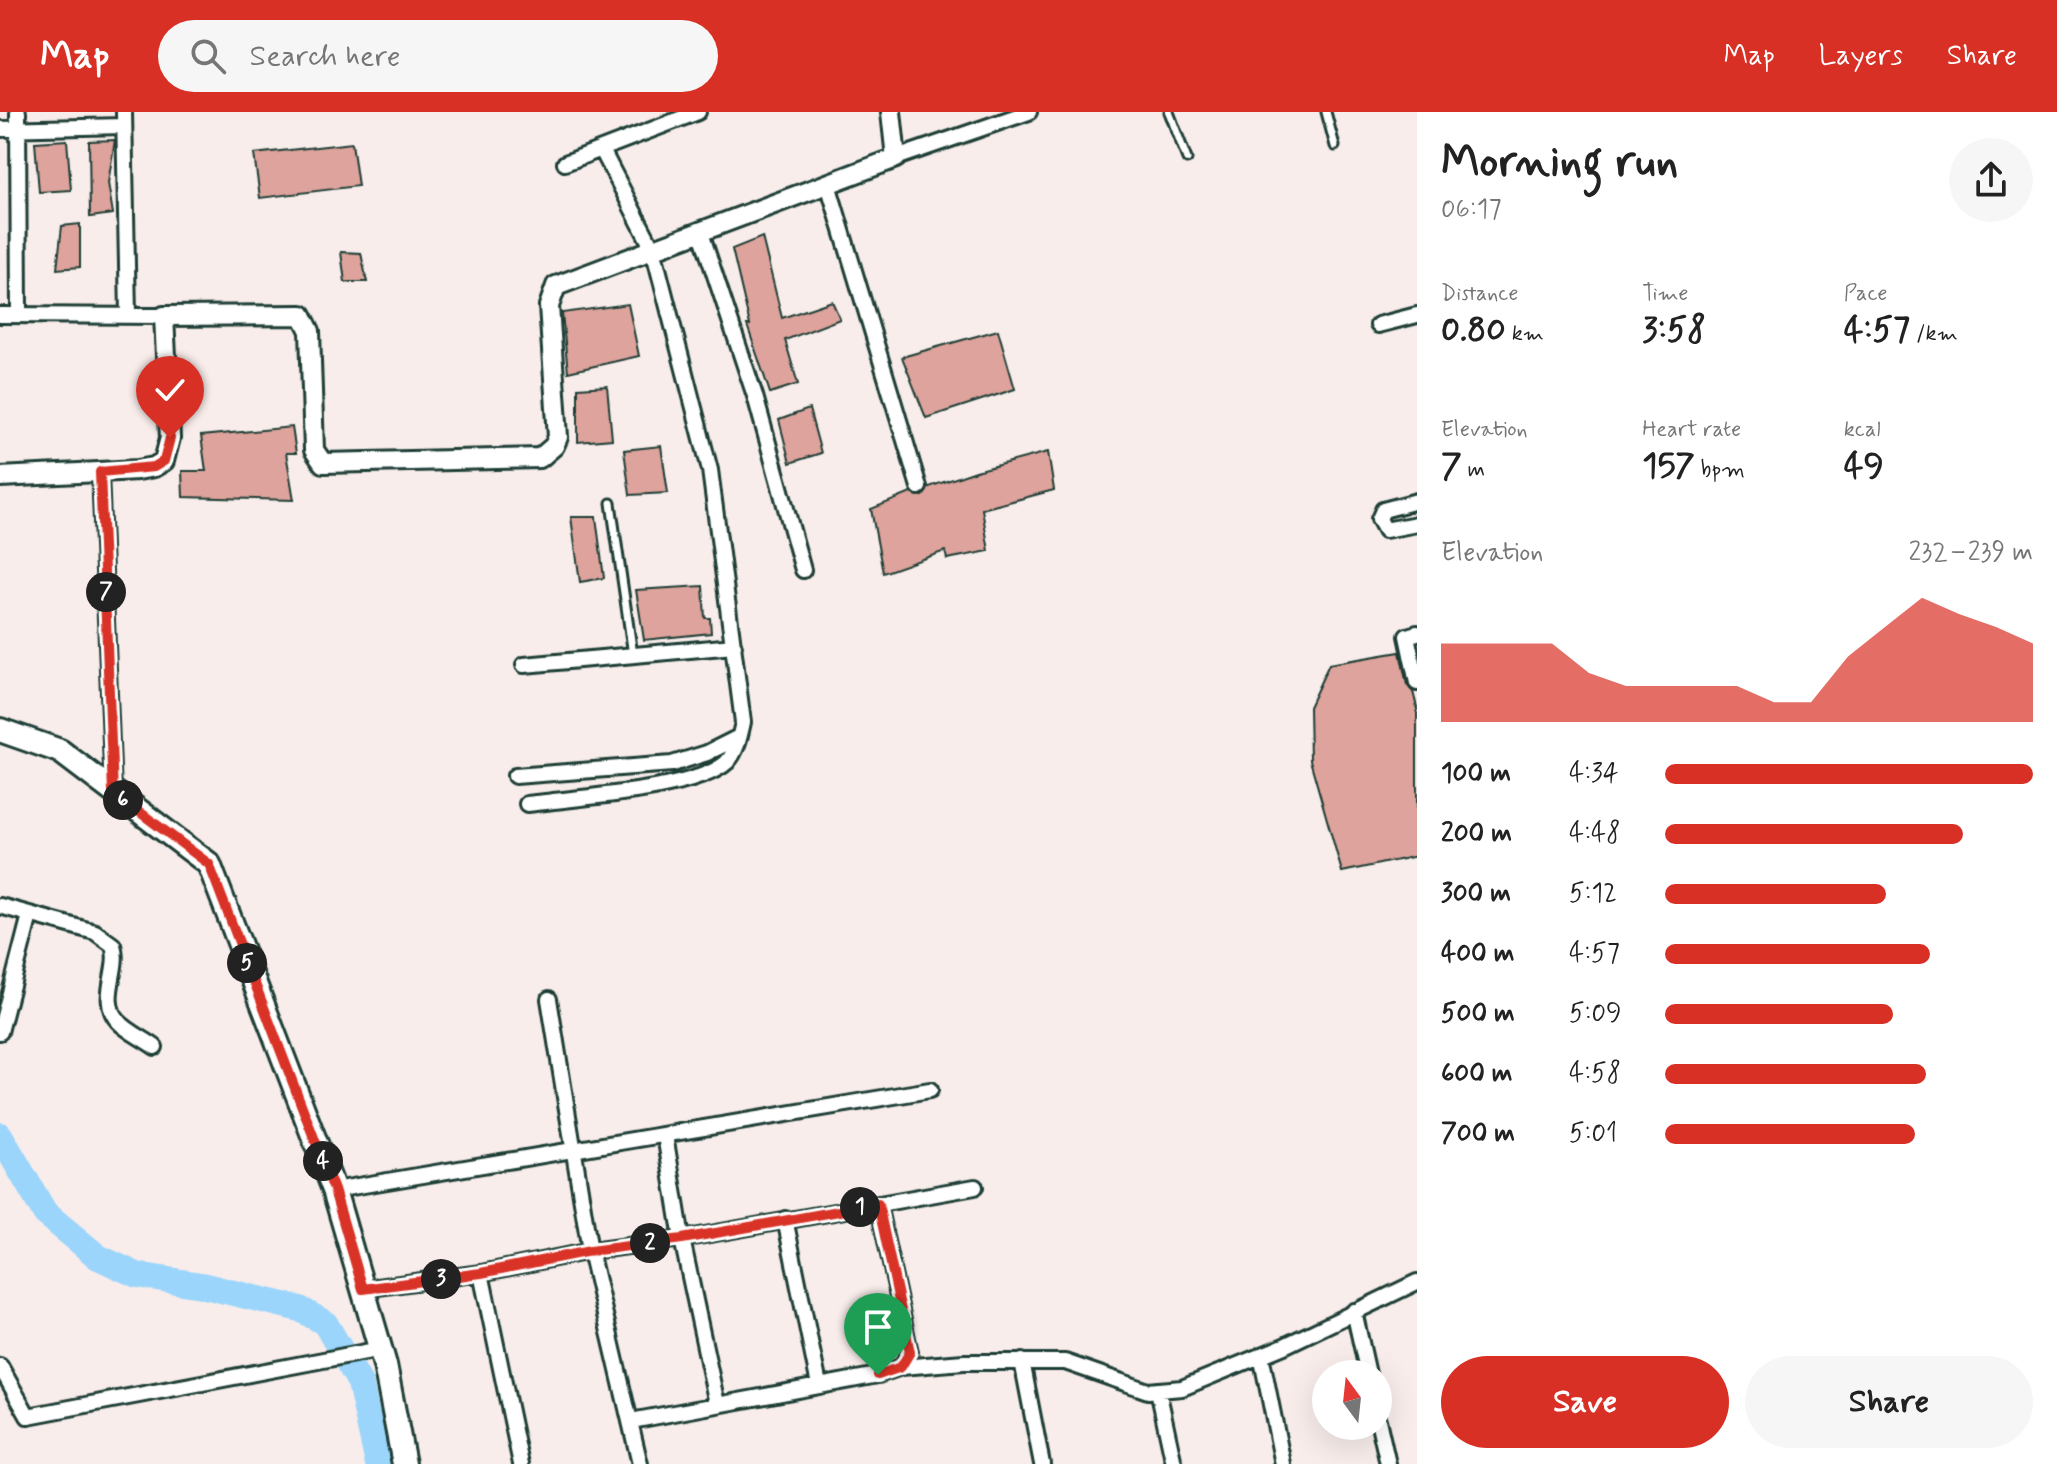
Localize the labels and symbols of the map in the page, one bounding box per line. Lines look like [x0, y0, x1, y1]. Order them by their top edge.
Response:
pin [136, 356, 204, 438]
pin: 7 [86, 572, 126, 612]
pin: 6 [103, 780, 143, 820]
pin: 5 [227, 943, 267, 983]
pin: 4 [303, 1141, 343, 1181]
pin: 1 [840, 1187, 880, 1227]
pin: 2 [630, 1223, 670, 1263]
pin: 3 [421, 1259, 461, 1299]
pin [844, 1293, 912, 1375]
north arrow [1312, 1360, 1392, 1440]

